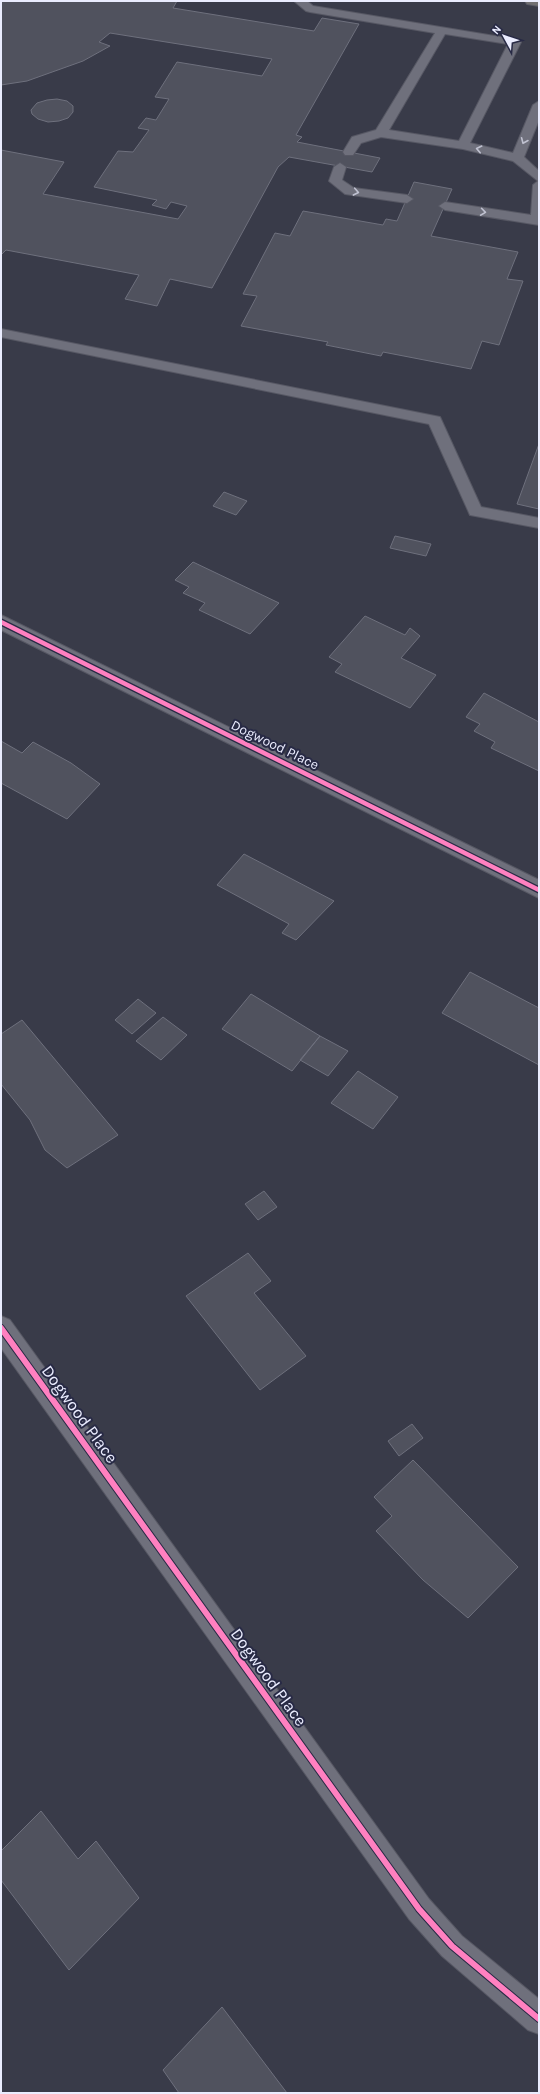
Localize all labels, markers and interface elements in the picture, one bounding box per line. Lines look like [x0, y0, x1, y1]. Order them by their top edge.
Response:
north arrow [484, 16, 524, 56]
text: N [489, 23, 504, 37]
one-way arrow [521, 137, 529, 144]
one-way arrow [476, 146, 482, 154]
one-way arrow [353, 187, 359, 195]
one-way arrow [480, 207, 486, 216]
street label: Dogwood Place [228, 716, 322, 774]
street label: Dogwood Place [38, 1361, 122, 1467]
street label: Dogwood Place [227, 1624, 311, 1730]

